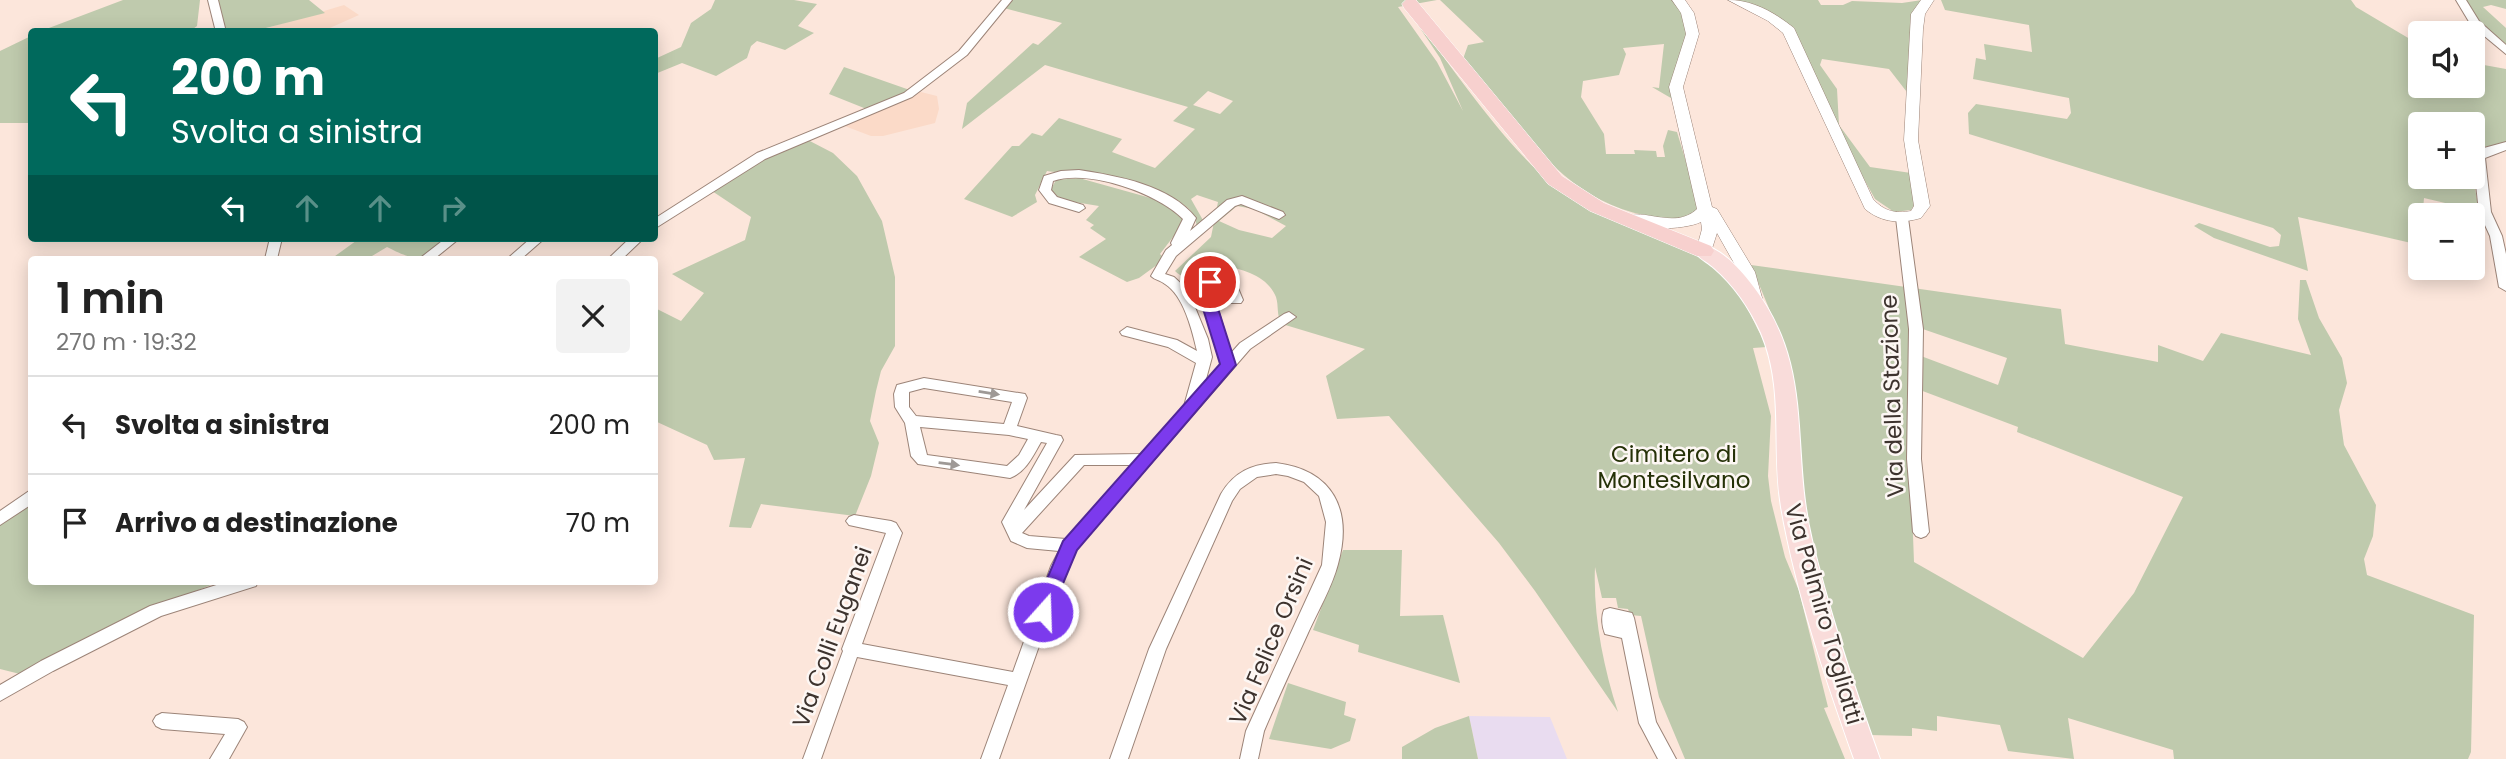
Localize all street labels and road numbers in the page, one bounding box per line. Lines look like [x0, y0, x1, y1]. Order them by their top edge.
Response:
street label: Via della Stazione [1872, 294, 1912, 498]
street label: Via Palmiro Togliatti [1777, 500, 1871, 728]
street label: Via Colli Euganei [784, 542, 880, 732]
street label: Via Felice Orsini [1221, 552, 1321, 730]

